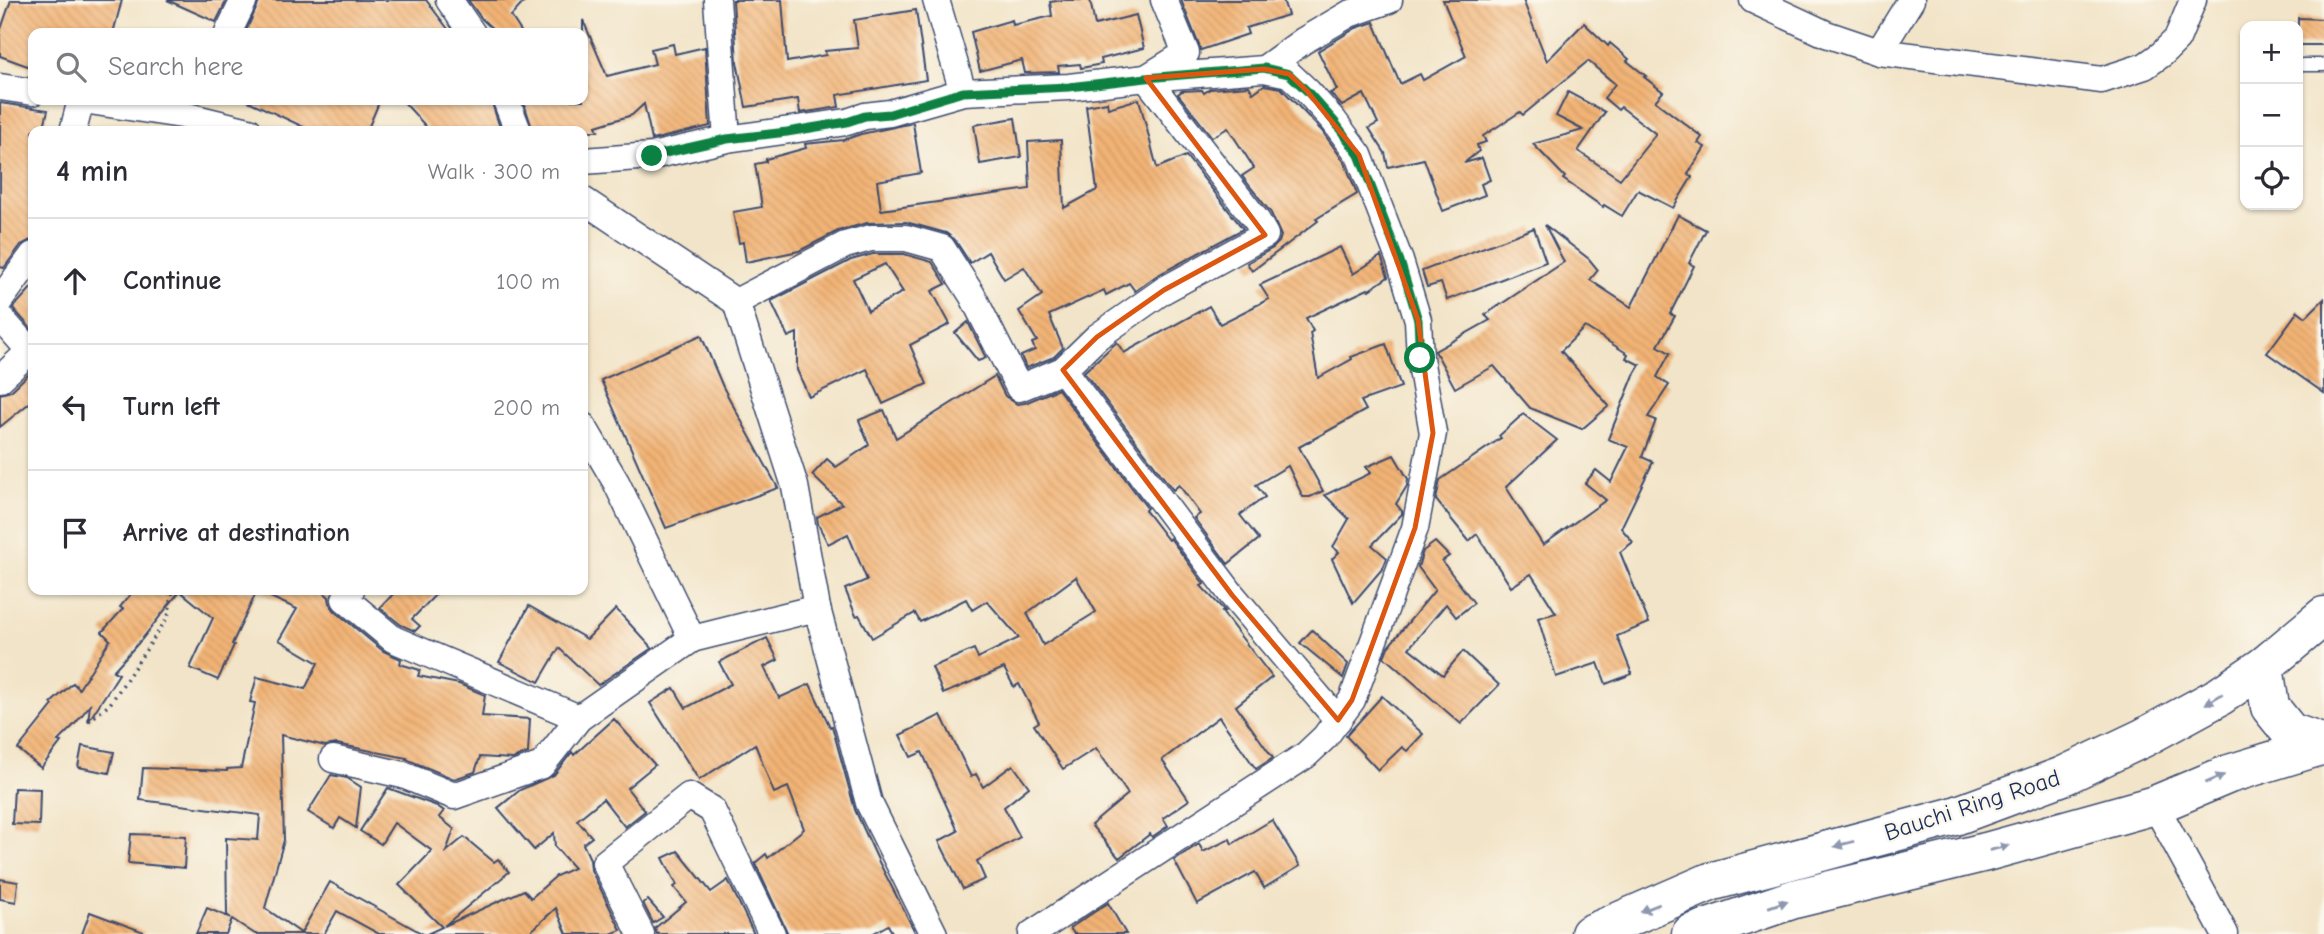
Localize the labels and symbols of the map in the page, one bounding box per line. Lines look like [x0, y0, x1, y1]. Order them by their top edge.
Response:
route end [636, 140, 667, 171]
route start [1404, 342, 1435, 373]
one-way arrow [2204, 693, 2224, 705]
street label: Bauchi Ring Road [1881, 763, 2063, 847]
one-way arrow [2205, 774, 2226, 785]
one-way arrow [1833, 840, 1854, 850]
one-way arrow [1989, 843, 2010, 853]
one-way arrow [1768, 898, 1789, 909]
one-way arrow [1639, 903, 1660, 914]

